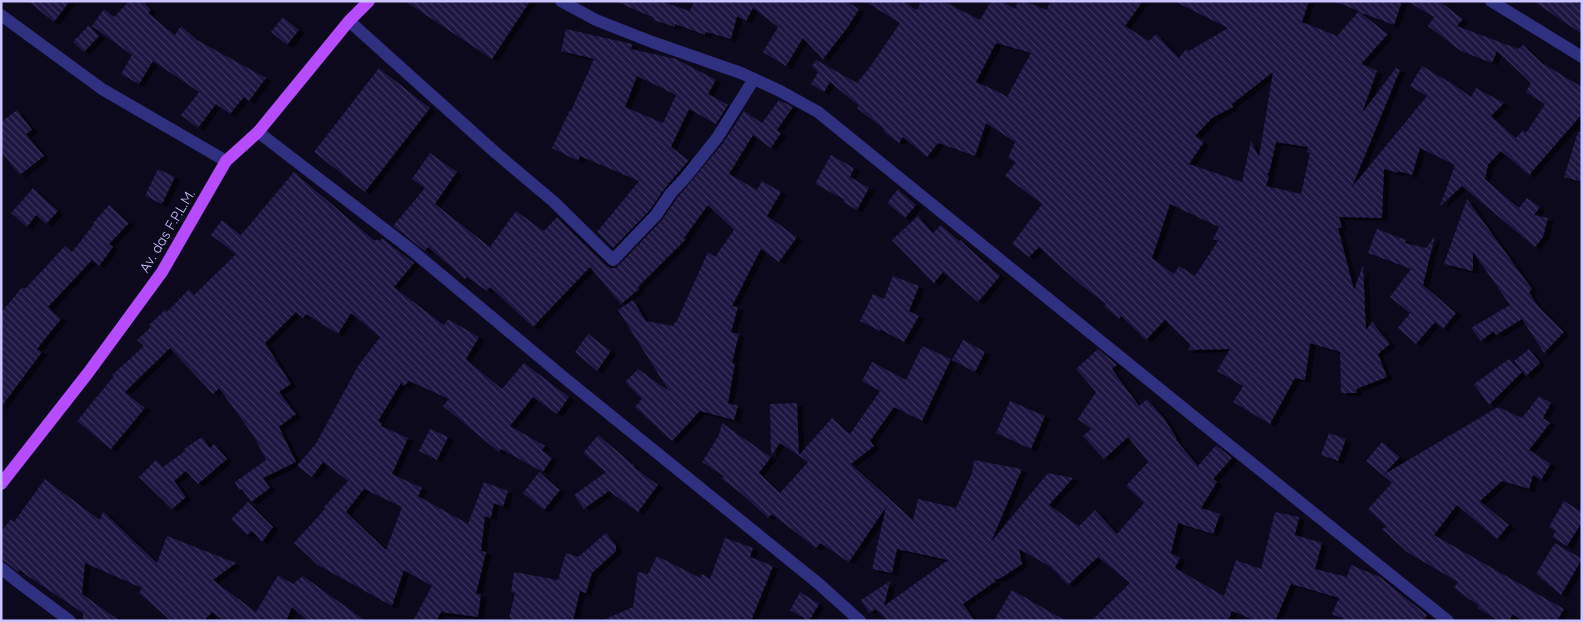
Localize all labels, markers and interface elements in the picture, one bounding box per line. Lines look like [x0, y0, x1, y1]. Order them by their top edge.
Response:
street label: Av. das F.P.L.M. [135, 186, 199, 276]

